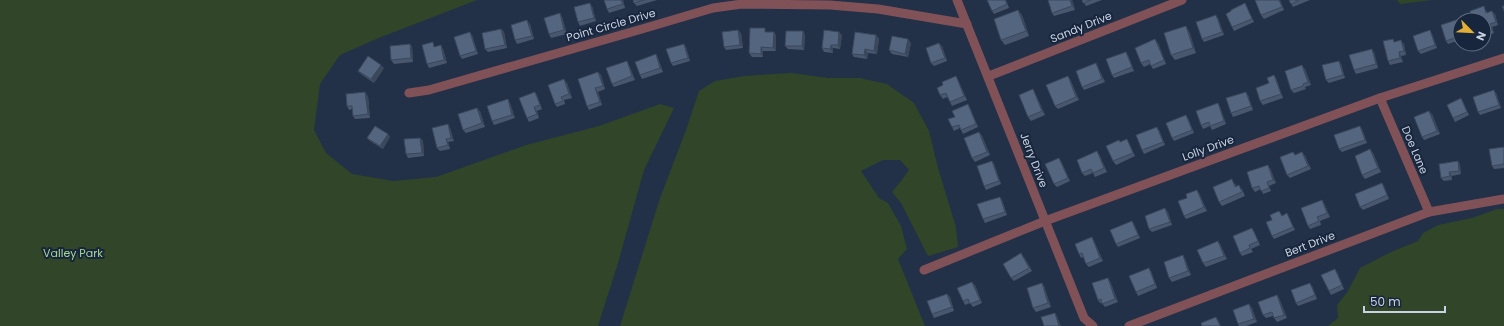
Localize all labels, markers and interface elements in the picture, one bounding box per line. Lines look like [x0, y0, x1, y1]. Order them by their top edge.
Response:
street label: Point Circle Drive [565, 5, 658, 45]
street label: Sandy Drive [1048, 7, 1114, 47]
north arrow [1452, 12, 1492, 52]
text: N [1472, 29, 1490, 43]
street label: Doe Lane [1398, 124, 1432, 177]
street label: Jerry Drive [1016, 130, 1052, 190]
street label: Lolly Drive [1180, 131, 1236, 165]
street label: Bert Drive [1283, 227, 1337, 261]
park label: Valley Park [43, 245, 103, 261]
scale bar [1364, 288, 1445, 314]
text: 50 m [1370, 293, 1401, 310]

